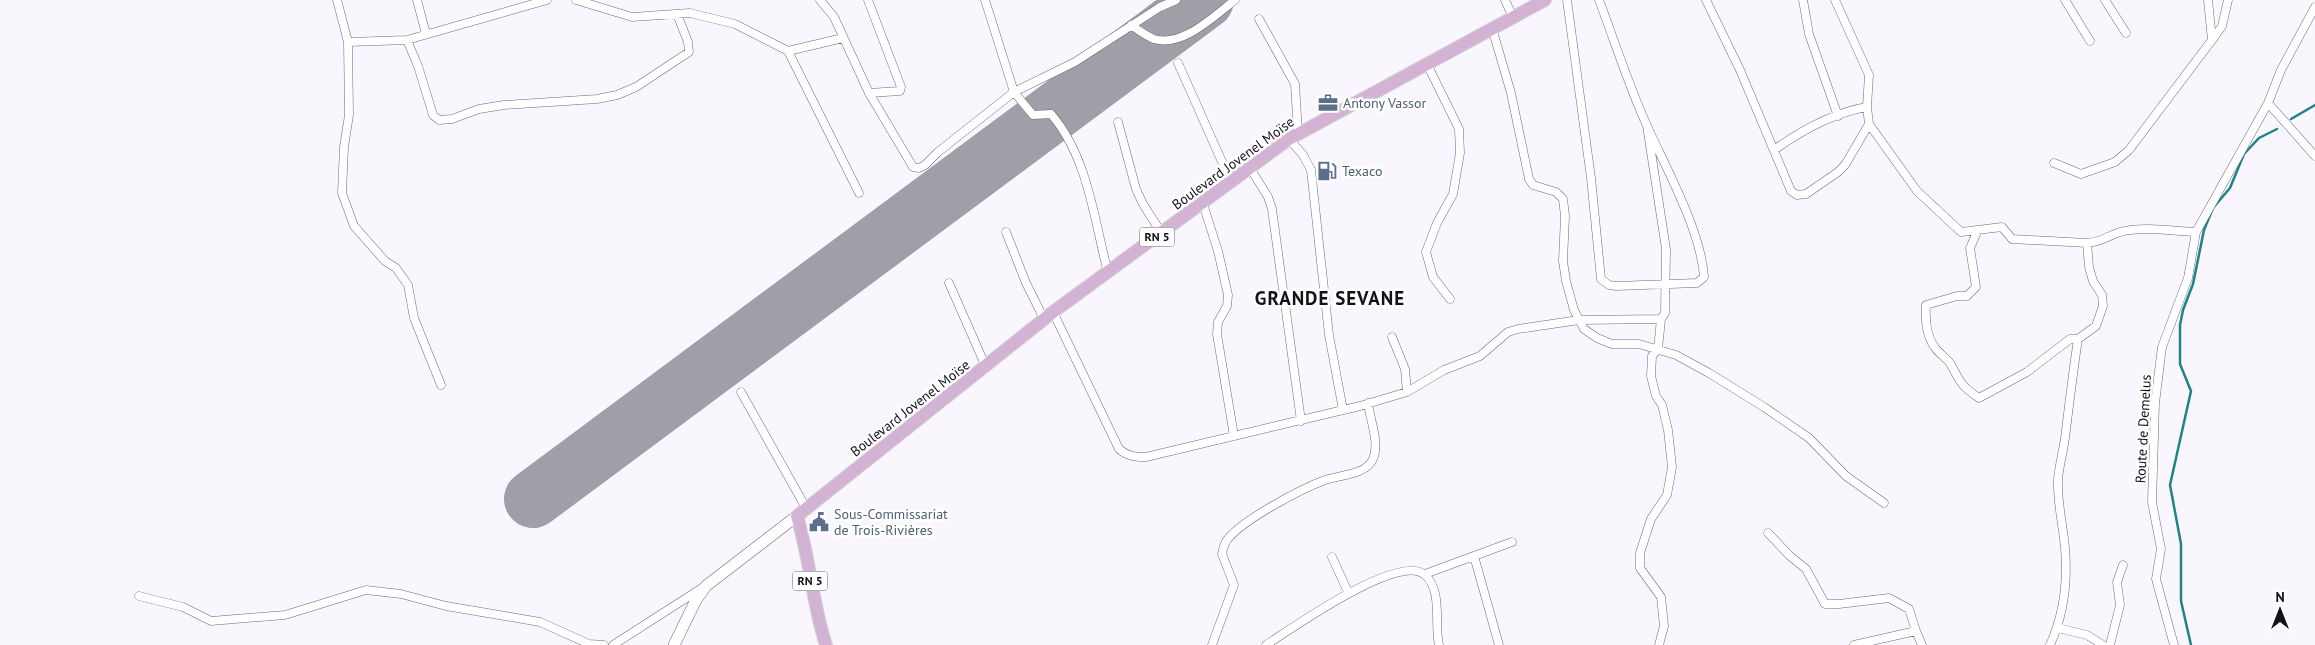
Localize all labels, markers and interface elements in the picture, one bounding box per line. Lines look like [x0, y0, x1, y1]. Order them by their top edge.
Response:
office icon: Antony Vassor [1317, 92, 1339, 114]
place label: Antony Vassor [1343, 94, 1426, 112]
street label: Boulevard Jovenel Moïse [1168, 113, 1298, 213]
fuel station icon: Texaco [1316, 160, 1338, 182]
place label: Texaco [1342, 162, 1382, 180]
road number: RN 5 [1140, 228, 1174, 246]
district label: GRANDE SEVANE [1255, 286, 1405, 310]
street label: Boulevard Jovenel Moïse [847, 356, 973, 460]
street label: Route de Demelus [2131, 374, 2155, 484]
place label: Sous-Commissariat de Trois-Rivières [834, 505, 948, 539]
public building icon: Sous-Commissariat de Trois-Rivières [808, 511, 830, 533]
road number: RN 5 [792, 572, 828, 590]
north arrow [2255, 585, 2305, 635]
text: N [2275, 588, 2285, 606]

